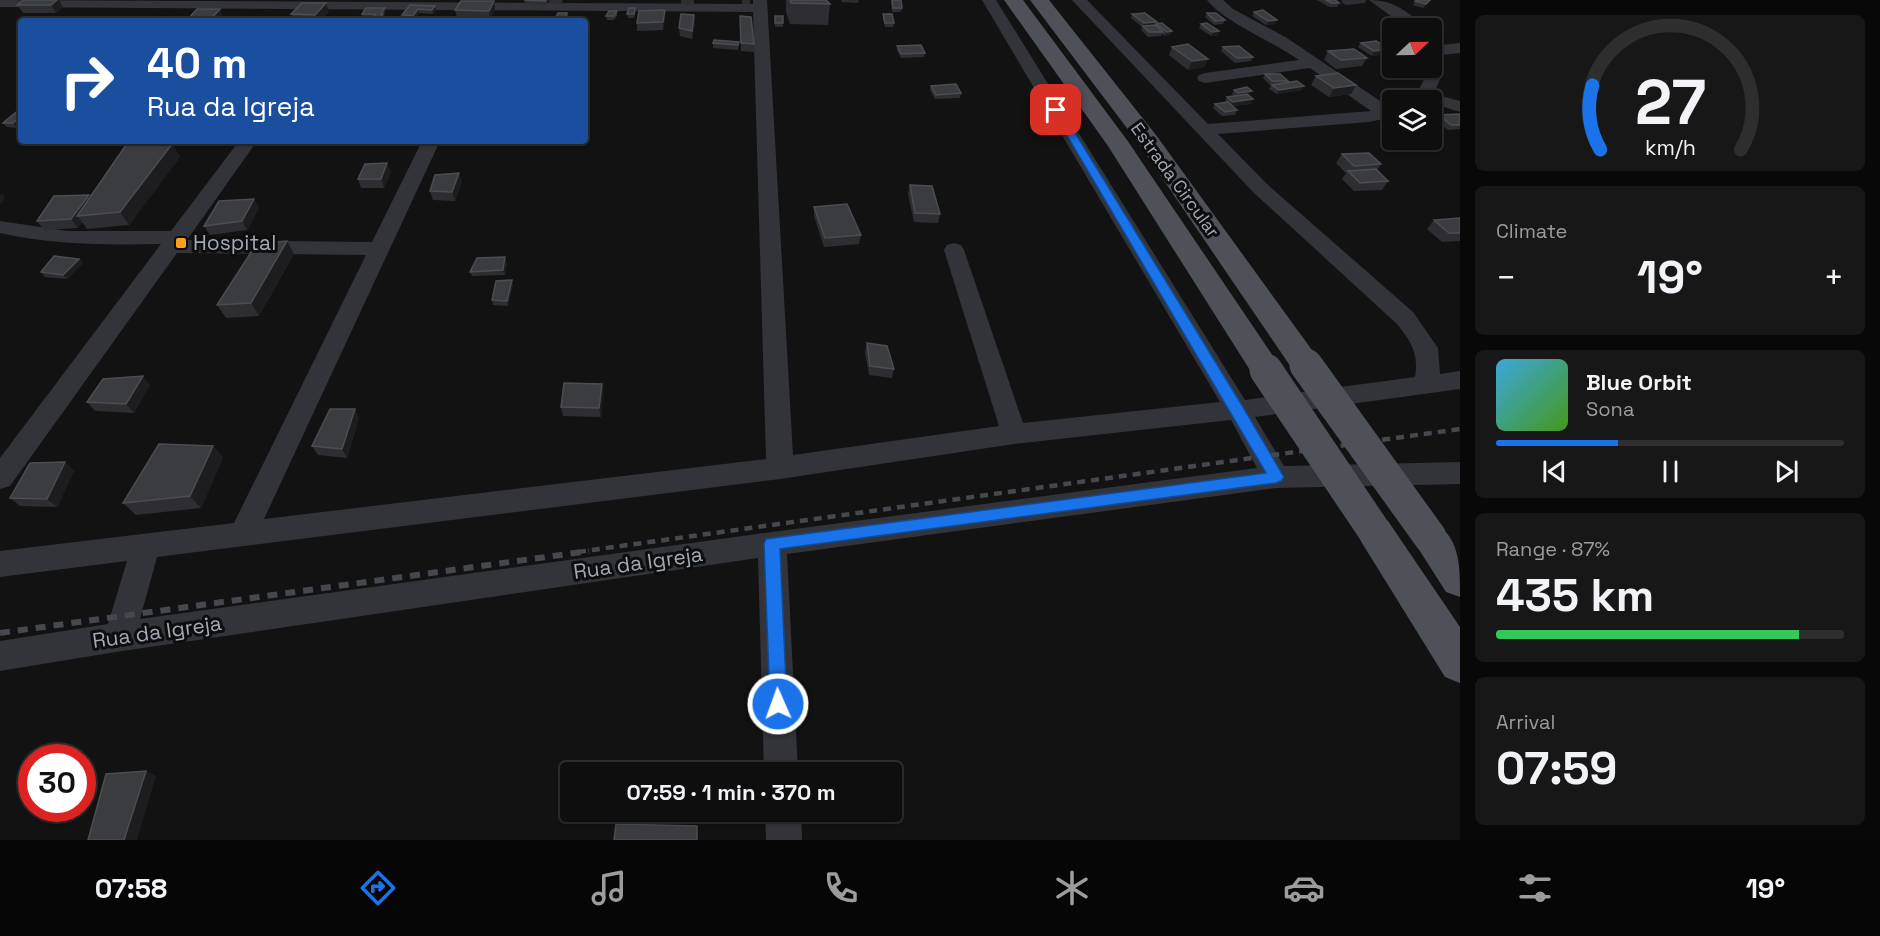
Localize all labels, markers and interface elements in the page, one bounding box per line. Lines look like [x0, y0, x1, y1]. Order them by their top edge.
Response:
north arrow [1382, 18, 1442, 78]
map controls [1382, 18, 1442, 150]
text: 40 m [147, 37, 247, 90]
icon: right [48, 42, 126, 120]
text: 27 [1634, 63, 1706, 142]
pin [1030, 84, 1081, 135]
text: Rua da Igreja [147, 89, 315, 124]
button: layers [1382, 90, 1442, 150]
icon: arrive [1039, 93, 1072, 126]
street label: Estrada Circular [1126, 118, 1225, 242]
text: km/h [1644, 134, 1696, 161]
text: Climate [1496, 218, 1567, 244]
place label: Hospital [193, 229, 276, 256]
marker: Hospital [174, 236, 188, 250]
text: 19° [1637, 249, 1703, 306]
text: − [1496, 257, 1516, 299]
text: + [1824, 257, 1844, 299]
text: Blue Orbit [1586, 368, 1692, 396]
text: Sona [1586, 396, 1634, 422]
icon: previous [1538, 455, 1571, 488]
icon: pause [1654, 455, 1687, 488]
icon: next [1770, 455, 1803, 488]
text: Range · 87% [1496, 536, 1610, 562]
street label: Rua da Igreja [571, 540, 704, 585]
text: 435 km [1496, 567, 1654, 624]
street label: Rua da Igreja [90, 609, 223, 654]
position arrow [746, 672, 810, 736]
text: Arrival [1496, 709, 1555, 735]
text: 07:59 [1496, 740, 1617, 797]
speed limit sign: 30 [18, 744, 96, 822]
text: 07:59 · 1 min · 370 m [626, 778, 836, 806]
icon: directions [357, 867, 399, 909]
icon: music [588, 867, 630, 909]
icon: phone [820, 867, 862, 909]
icon: climate [1051, 867, 1093, 909]
icon: car [1283, 867, 1325, 909]
icon: filters [1514, 867, 1556, 909]
text: 07:58 [95, 871, 167, 906]
text: 19° [1746, 871, 1785, 906]

